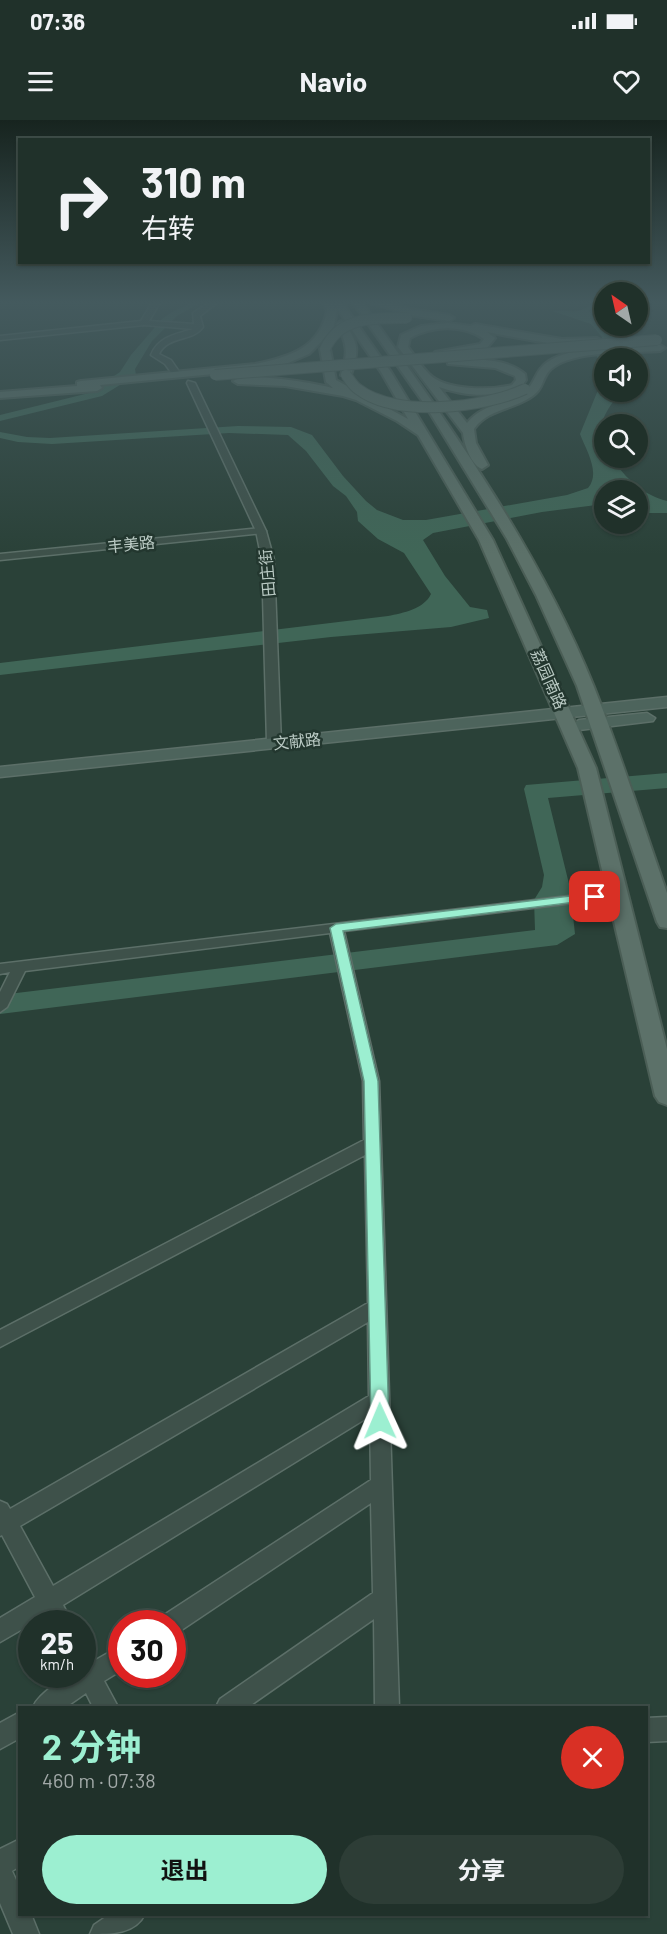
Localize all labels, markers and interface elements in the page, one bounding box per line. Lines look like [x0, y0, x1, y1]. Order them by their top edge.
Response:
text: 07:36 [30, 8, 85, 34]
icon: menu [24, 65, 57, 98]
text: Navio [300, 65, 367, 97]
icon: heart [610, 65, 643, 98]
text: 310 m [141, 156, 246, 206]
icon: right [42, 162, 120, 240]
text: 右转 [141, 211, 195, 243]
north arrow [594, 282, 648, 336]
map controls [594, 282, 648, 534]
button: sound [594, 348, 648, 402]
button: search [594, 414, 648, 468]
button: layers [594, 480, 648, 534]
street label: 丰美路 [106, 532, 156, 555]
street label: 田庄街 [255, 548, 278, 598]
street label: 荔园南路 [528, 646, 571, 712]
street label: 文献路 [272, 729, 322, 752]
pin [569, 871, 620, 922]
icon: arrive [578, 880, 611, 913]
position arrow [348, 1389, 412, 1453]
speed limit sign: 30 [108, 1610, 186, 1688]
text: 25 [41, 1624, 73, 1660]
text: km/h [40, 1655, 74, 1673]
text: 2 分钟 [42, 1724, 141, 1767]
button: close [561, 1726, 624, 1789]
text: 460 m · 07:38 [42, 1768, 156, 1792]
button: 退出 [42, 1835, 327, 1904]
button: 分享 [339, 1835, 624, 1904]

